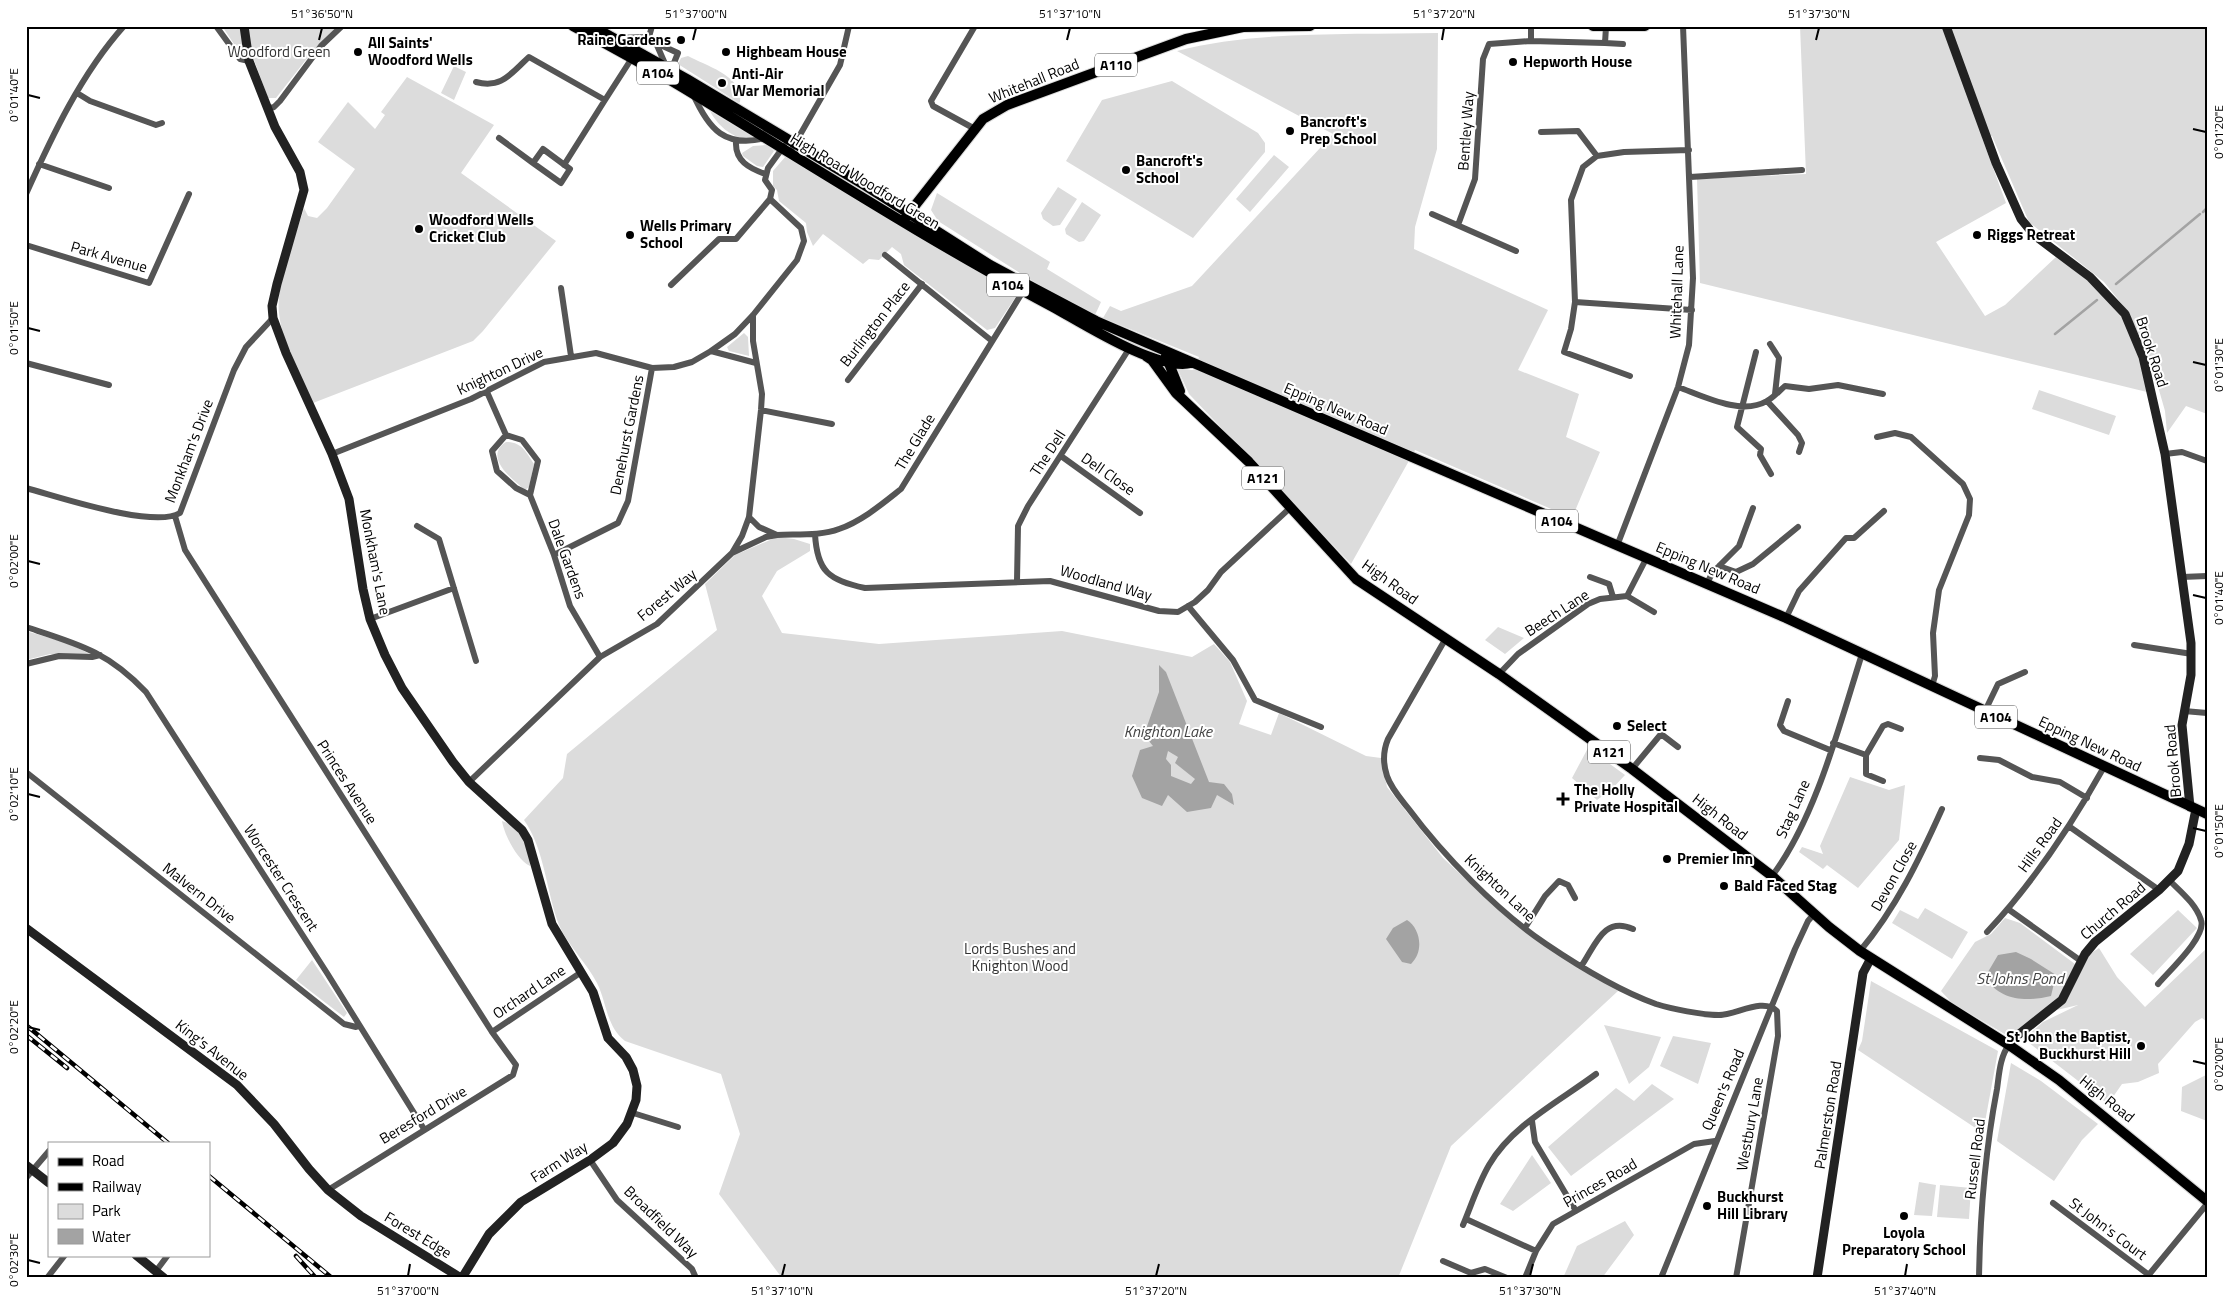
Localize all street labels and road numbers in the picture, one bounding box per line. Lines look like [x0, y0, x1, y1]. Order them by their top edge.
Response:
street label: Whitehall Road [985, 52, 1083, 109]
road number: A110 [1095, 54, 1137, 76]
road number: A104 [637, 62, 679, 84]
street label: Bentley Way [1451, 91, 1480, 171]
street label: High Road Woodford Green [786, 127, 945, 235]
street label: Park Avenue [68, 235, 150, 278]
street label: Whitehall Lane [1663, 245, 1690, 339]
road number: A104 [987, 274, 1029, 296]
street label: Burlington Place [834, 276, 915, 371]
street label: Brook Road [2130, 314, 2175, 390]
street label: Knighton Drive [453, 340, 547, 401]
street label: Denehurst Gardens [604, 373, 649, 497]
street label: Epping New Road [1281, 376, 1392, 441]
street label: Monkham's Drive [158, 395, 219, 506]
street label: The Glade [889, 409, 941, 474]
street label: The Dell [1024, 425, 1071, 480]
street label: Dell Close [1076, 447, 1140, 501]
road number: A121 [1242, 466, 1284, 489]
street label: Monkham's Lane [354, 507, 397, 617]
road number: A104 [1536, 510, 1578, 532]
street label: Dale Gardens [542, 516, 593, 602]
street label: Epping New Road [1653, 535, 1764, 600]
street label: High Road [1357, 553, 1423, 610]
street label: Woodland Way [1057, 558, 1155, 607]
street label: Forest Way [632, 563, 701, 626]
street label: Beech Lane [1520, 583, 1593, 642]
road number: A104 [1975, 706, 2017, 729]
street label: Epping New Road [2035, 710, 2145, 777]
street label: Brook Road [2158, 724, 2187, 798]
street label: Princes Avenue [311, 735, 383, 829]
road number: A121 [1588, 740, 1630, 764]
street label: Stag Lane [1769, 776, 1816, 842]
street label: High Road [1688, 788, 1753, 846]
street label: Hills Road [2012, 812, 2067, 877]
street label: Worcester Crescent [238, 820, 325, 936]
street label: Devon Close [1865, 836, 1922, 915]
street label: Knighton Lane [1459, 848, 1541, 927]
street label: Malvern Drive [158, 857, 241, 929]
street label: Church Road [2075, 876, 2151, 945]
street label: Orchard Lane [488, 959, 570, 1025]
street label: King's Avenue [171, 1014, 254, 1086]
street label: Queen's Road [1695, 1045, 1750, 1134]
street label: Palmerston Road [1808, 1059, 1847, 1171]
street label: High Road [2075, 1069, 2140, 1128]
street label: Westbury Lane [1730, 1075, 1769, 1173]
street label: Beresford Drive [375, 1079, 471, 1150]
street label: Russell Road [1958, 1117, 1991, 1201]
street label: Farm Way [526, 1135, 592, 1188]
street label: Princes Road [1558, 1152, 1641, 1213]
street label: Broadfield Way [619, 1180, 704, 1263]
street label: St John's Court [2065, 1192, 2153, 1266]
street label: Forest Edge [380, 1205, 456, 1264]

